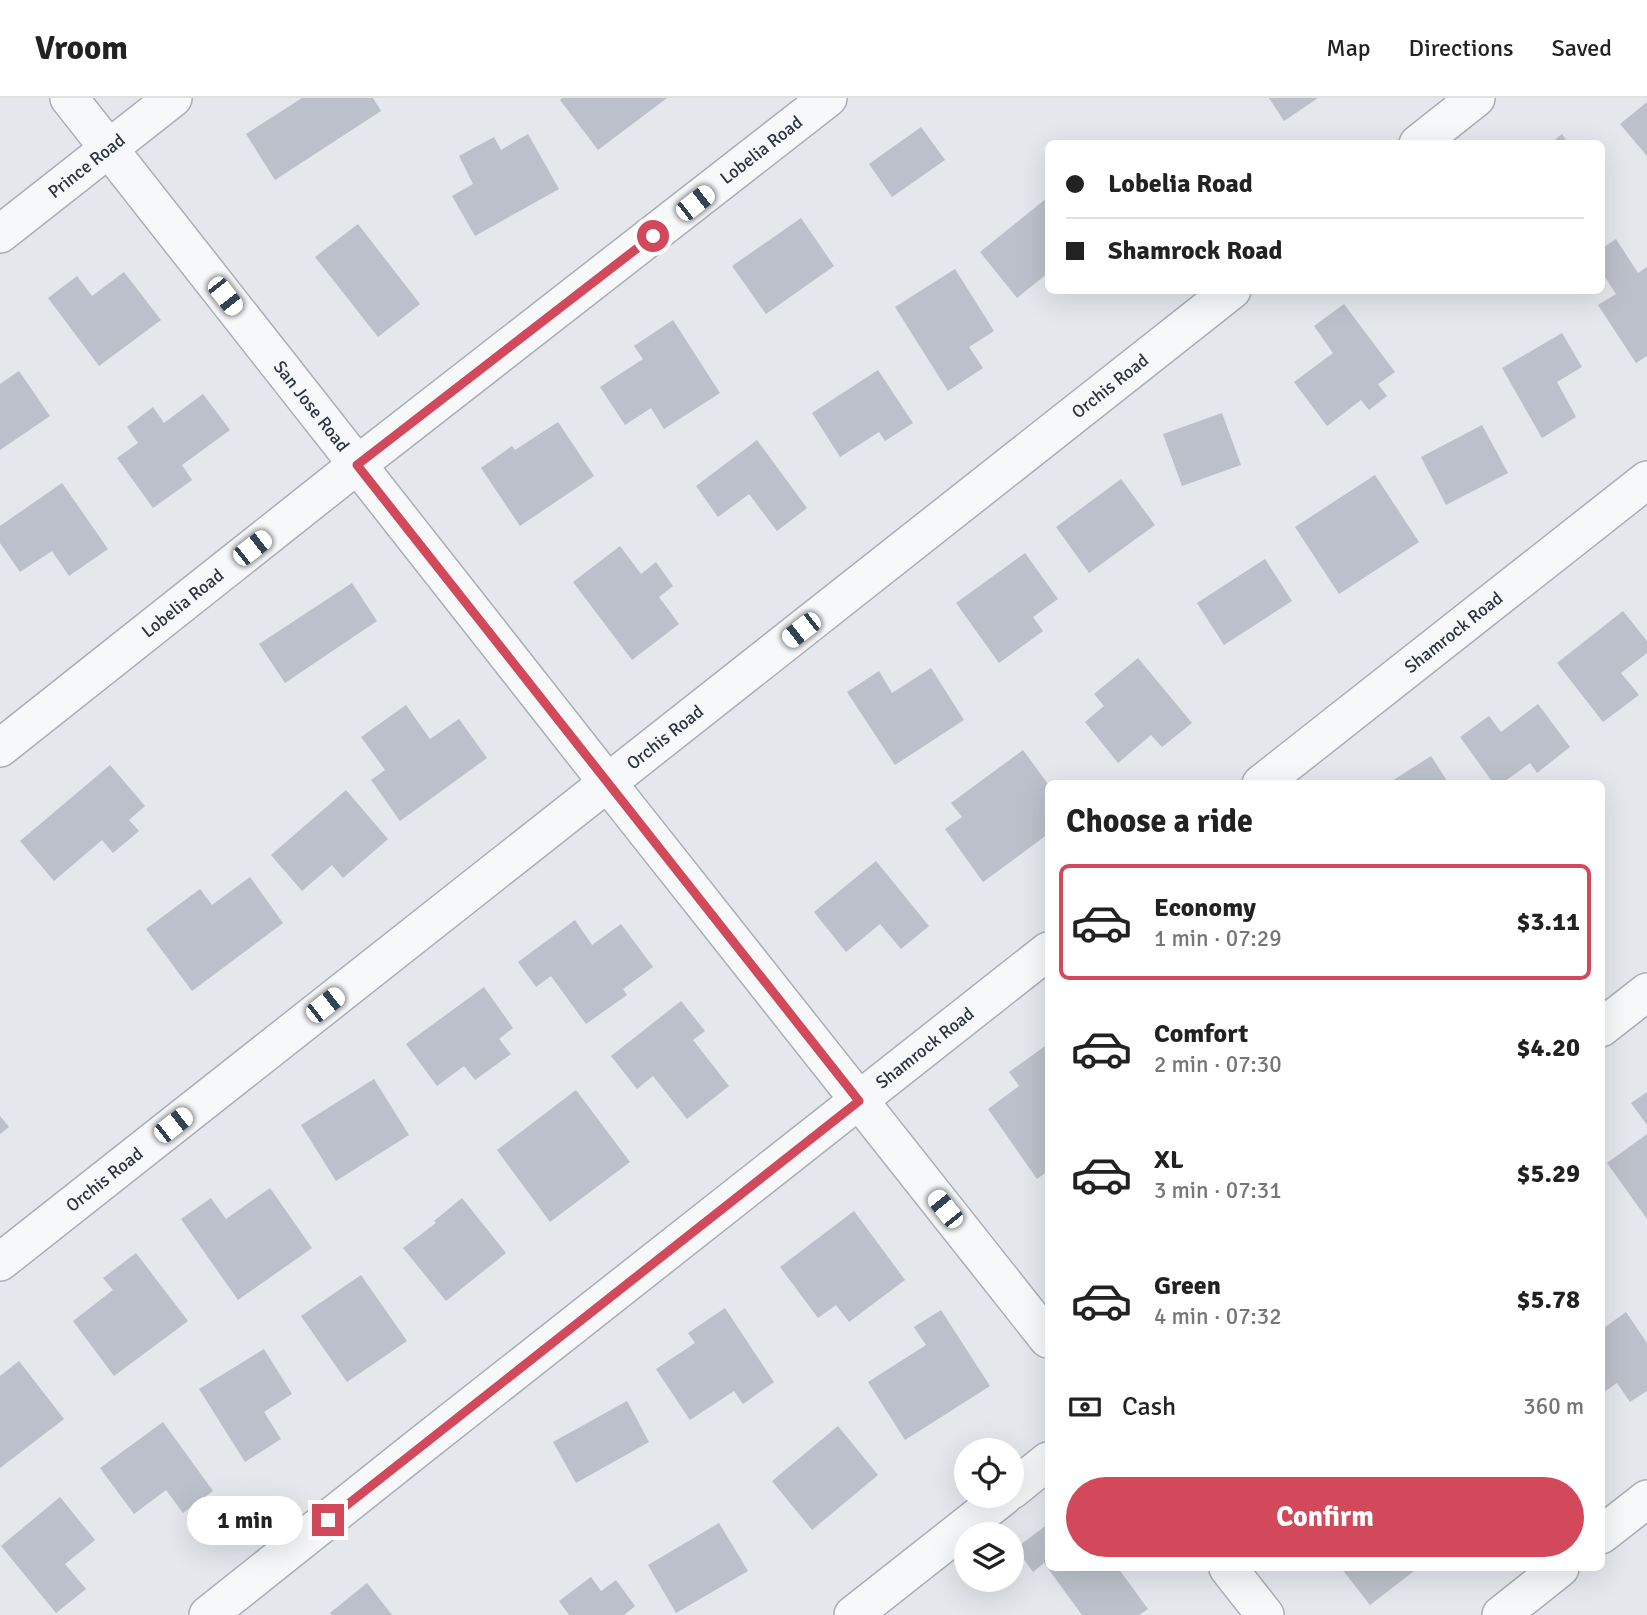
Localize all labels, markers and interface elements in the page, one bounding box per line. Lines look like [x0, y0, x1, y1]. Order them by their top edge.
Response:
text: Vroom [35, 28, 128, 69]
text: Map [1326, 33, 1371, 63]
text: Directions [1409, 33, 1514, 63]
text: Saved [1552, 33, 1612, 63]
street label: Lobelia Road [716, 111, 807, 189]
street label: Prince Road [44, 129, 129, 203]
text: Lobelia Road [1108, 168, 1253, 200]
car [672, 182, 719, 224]
route start [637, 220, 669, 252]
text: Shamrock Road [1108, 235, 1283, 267]
car [204, 273, 247, 319]
street label: Orchis Road [1067, 349, 1153, 423]
street label: San Jose Road [269, 356, 354, 456]
car [229, 527, 276, 569]
street label: Lobelia Road [137, 564, 228, 643]
street label: Shamrock Road [1400, 587, 1507, 678]
car [778, 609, 825, 651]
street label: Orchis Road [622, 700, 708, 774]
text: Choose a ride [1066, 802, 1253, 841]
icon: car [1070, 891, 1133, 954]
text: Economy [1154, 892, 1256, 924]
text: $3.11 [1516, 906, 1580, 938]
text: 1 min · 07:29 [1154, 924, 1282, 953]
car [302, 984, 349, 1026]
street label: Shamrock Road [871, 1003, 978, 1094]
icon: car [1070, 1017, 1133, 1080]
text: Comfort [1154, 1018, 1248, 1050]
text: $4.20 [1516, 1032, 1580, 1064]
text: 2 min · 07:30 [1154, 1050, 1282, 1079]
car [150, 1104, 197, 1146]
street label: Orchis Road [62, 1143, 147, 1217]
icon: car [1070, 1143, 1133, 1206]
text: XL [1154, 1144, 1184, 1176]
text: $5.29 [1516, 1158, 1580, 1190]
text: 3 min · 07:31 [1154, 1176, 1282, 1205]
car [924, 1186, 967, 1232]
icon: car [1070, 1269, 1133, 1332]
text: Green [1154, 1270, 1221, 1302]
text: $5.78 [1516, 1284, 1580, 1316]
text: 4 min · 07:32 [1154, 1302, 1282, 1331]
icon: cash [1066, 1388, 1104, 1426]
text: Cash [1122, 1391, 1176, 1423]
text: 360 m [1523, 1392, 1584, 1421]
map controls [954, 1438, 1024, 1592]
button: locate [954, 1438, 1024, 1508]
button: Confirm [1066, 1477, 1584, 1557]
callout: 1 min [188, 1496, 304, 1544]
route end [312, 1504, 344, 1536]
text: 1 min [217, 1506, 273, 1535]
button: layers [954, 1522, 1024, 1592]

